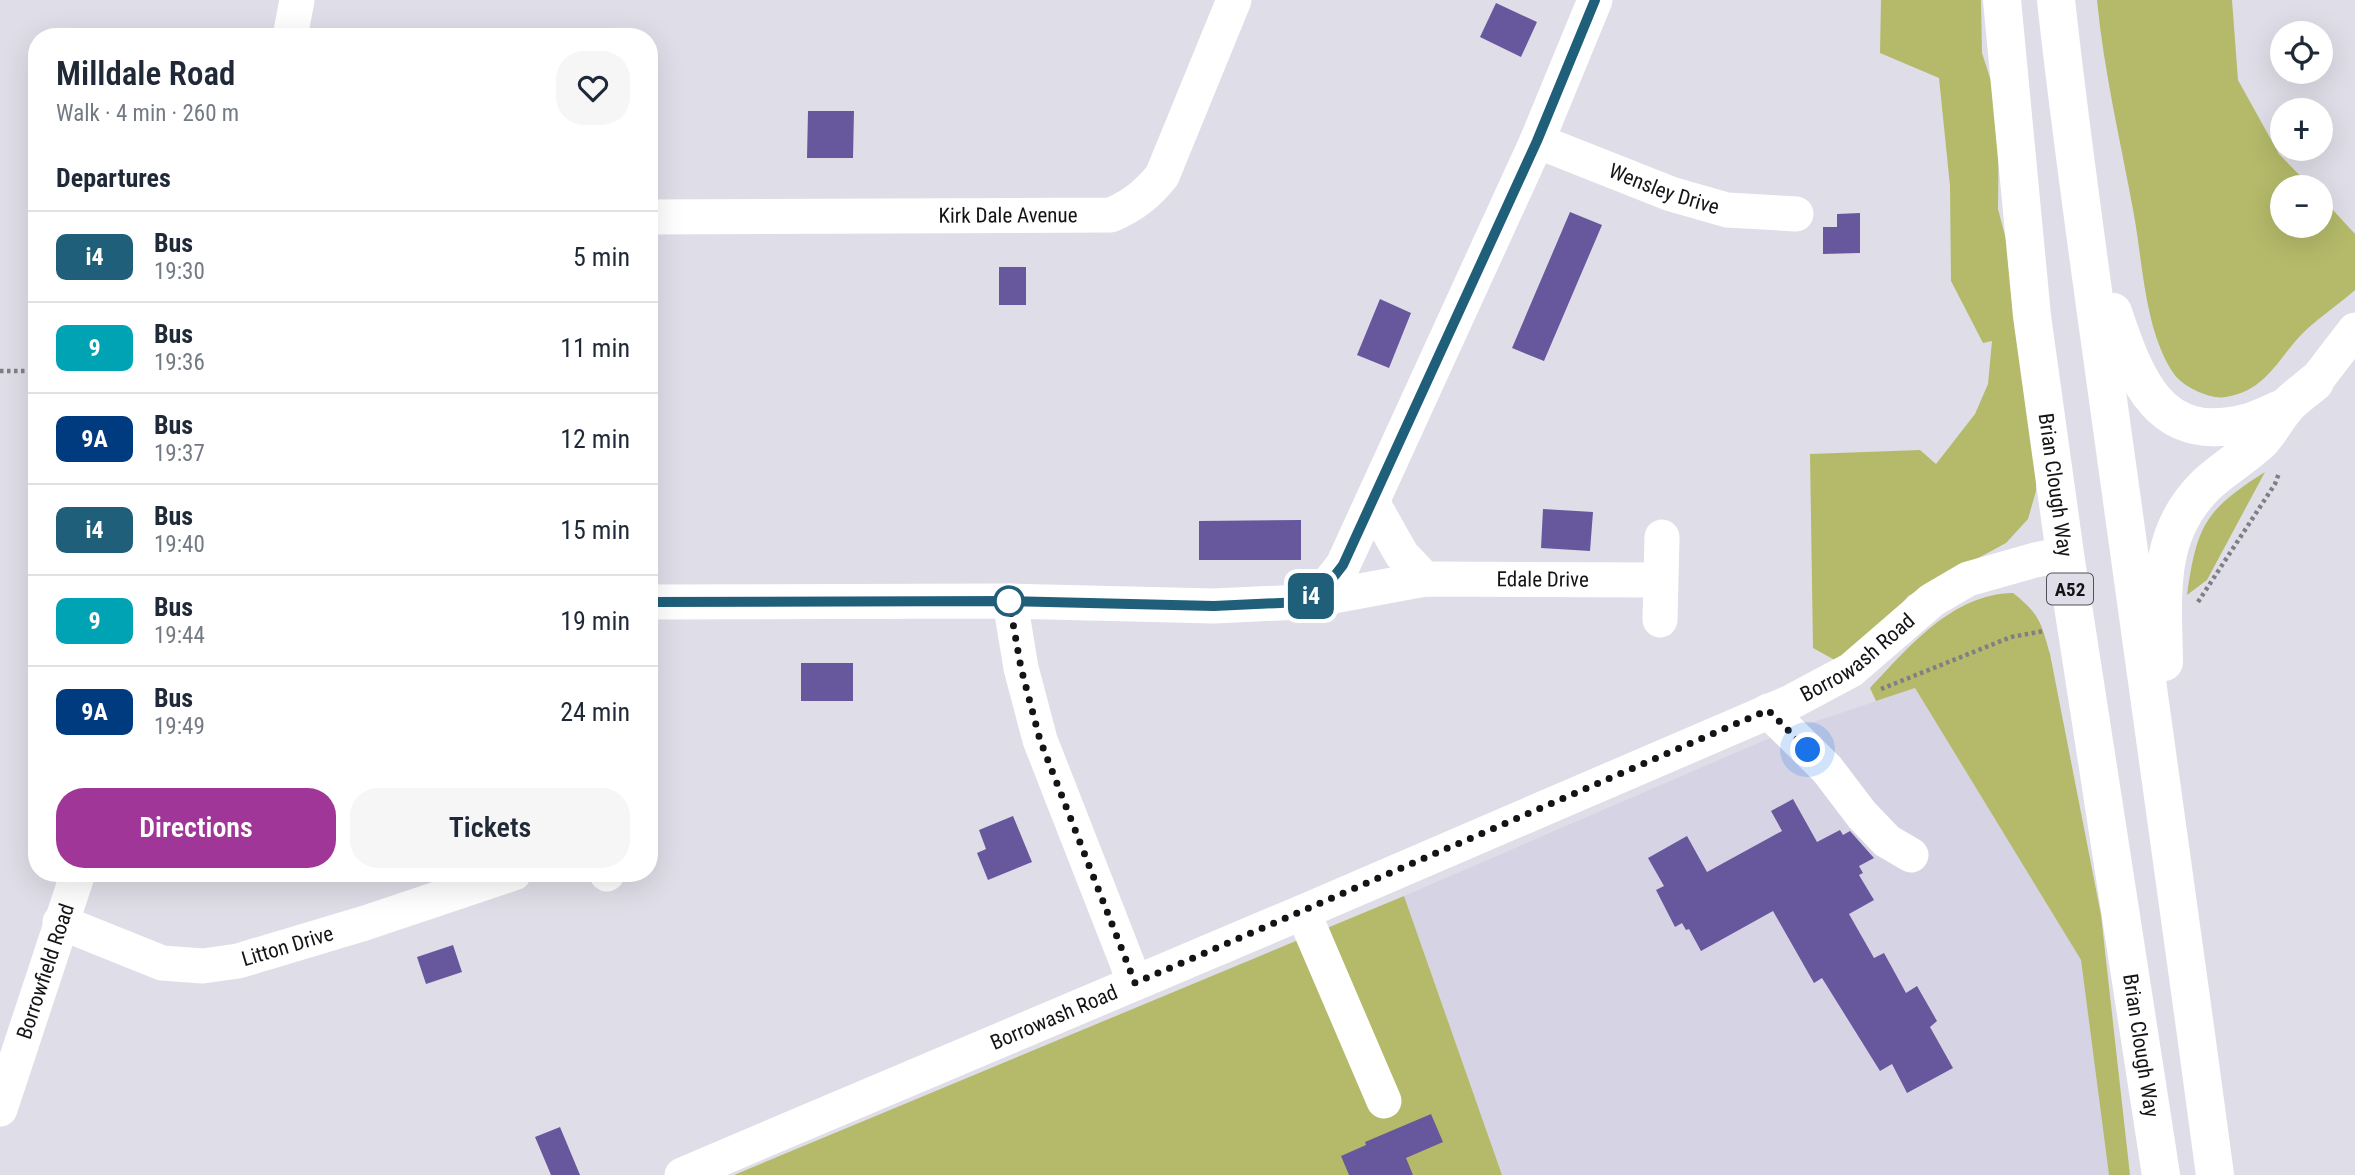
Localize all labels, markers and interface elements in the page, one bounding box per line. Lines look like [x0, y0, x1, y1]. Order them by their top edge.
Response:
map controls [2270, 21, 2333, 238]
button: locate [2270, 21, 2333, 84]
button: heart [556, 51, 630, 125]
text: Milldale Road [56, 54, 235, 93]
button: + [2270, 98, 2333, 161]
text: Walk · 4 min · 260 m [56, 100, 239, 127]
street label: Wensley Drive [1605, 159, 1722, 219]
text: Departures [56, 163, 171, 193]
button: − [2270, 175, 2333, 238]
street label: Kirk Dale Avenue [938, 203, 1078, 228]
text: Bus [154, 228, 193, 258]
text: 5 min [573, 242, 630, 272]
text: i4 [85, 243, 104, 271]
text: 19:30 [154, 258, 205, 285]
text: Bus [154, 319, 193, 349]
text: 11 min [560, 333, 630, 363]
text: 9 [88, 334, 101, 362]
text: 19:36 [154, 349, 205, 376]
text: Bus [154, 410, 193, 440]
street label: Brian Clough Way [2034, 412, 2077, 559]
text: 12 min [560, 424, 630, 454]
text: 9A [81, 425, 108, 453]
text: 19:37 [154, 440, 205, 467]
text: Bus [154, 501, 193, 531]
text: 15 min [560, 515, 630, 545]
text: i4 [85, 516, 104, 544]
text: 19:40 [154, 531, 205, 558]
street label: Edale Drive [1497, 567, 1589, 592]
line badge: i4 [1280, 573, 1342, 619]
road number: A52 [2047, 574, 2093, 604]
text: i4 [1302, 582, 1320, 610]
unlabelled marker [994, 586, 1024, 616]
text: Bus [154, 592, 193, 622]
text: 19 min [560, 606, 630, 636]
text: 9 [88, 607, 101, 635]
street label: Borrowash Road [1796, 609, 1919, 707]
text: 19:44 [154, 622, 205, 649]
text: Bus [154, 683, 193, 713]
text: 24 min [560, 697, 630, 727]
text: 9A [81, 698, 108, 726]
text: 19:49 [154, 713, 205, 740]
your location [1790, 732, 1825, 767]
button: Directions [56, 788, 336, 868]
button: Tickets [350, 788, 630, 868]
street label: Borrowfield Road [12, 901, 79, 1042]
street label: Litton Drive [239, 921, 336, 971]
street label: Brian Clough Way [2118, 972, 2164, 1119]
street label: Borrowash Road [987, 980, 1121, 1055]

